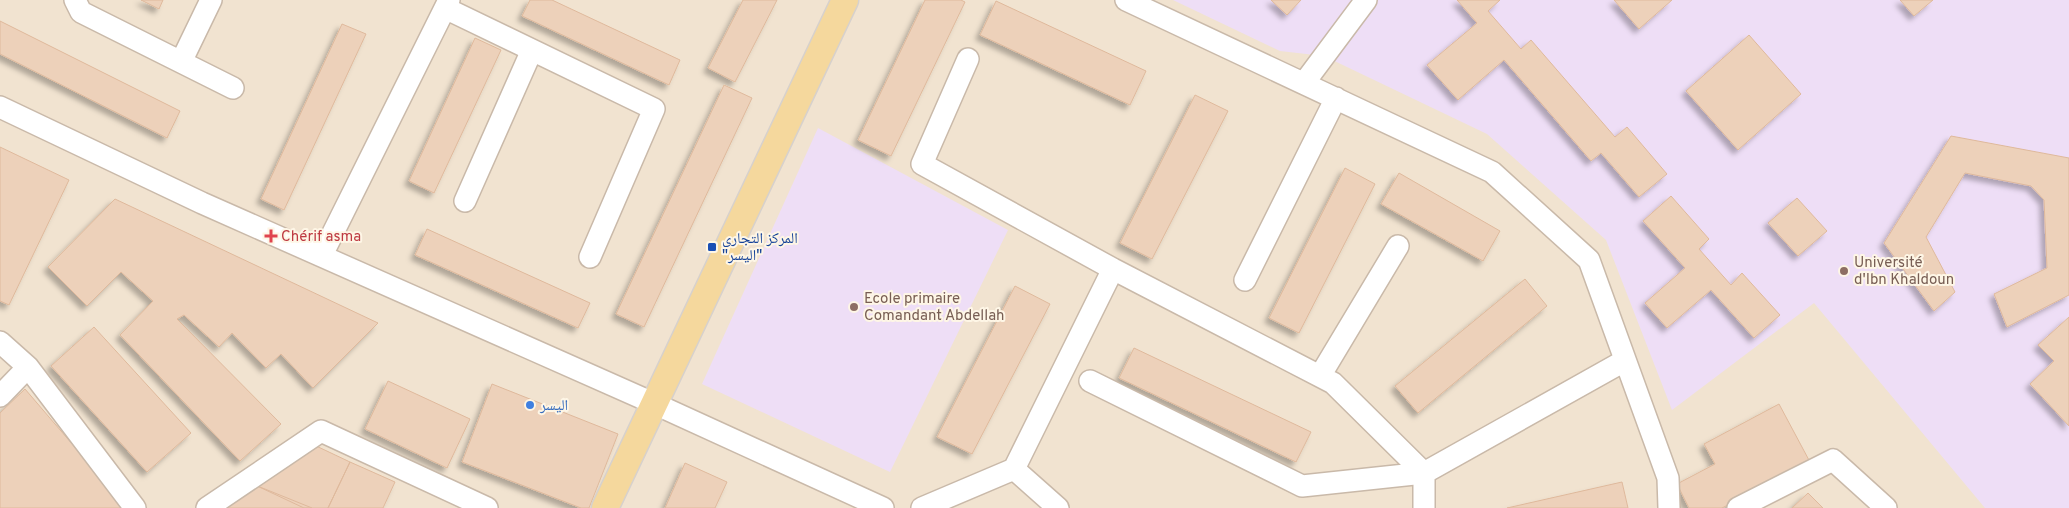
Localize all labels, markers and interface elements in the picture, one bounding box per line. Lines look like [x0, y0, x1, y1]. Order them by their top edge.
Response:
place label: Chérif asma [281, 228, 361, 247]
marker: Chérif asma [265, 230, 277, 242]
place label: المركز التجاري "اليسر" [722, 230, 798, 266]
marker: المركز التجاري "اليسر" [706, 241, 718, 253]
place label: Université d'Ibn Khaldoun [1854, 254, 1954, 290]
marker: Université d'Ibn Khaldoun [1838, 265, 1850, 277]
place label: Ecole primaire Comandant Abdellah [864, 290, 1005, 326]
marker: Ecole primaire Comandant Abdellah [848, 301, 860, 313]
place label: اليسر [539, 397, 568, 416]
marker: اليسر [524, 399, 536, 411]

